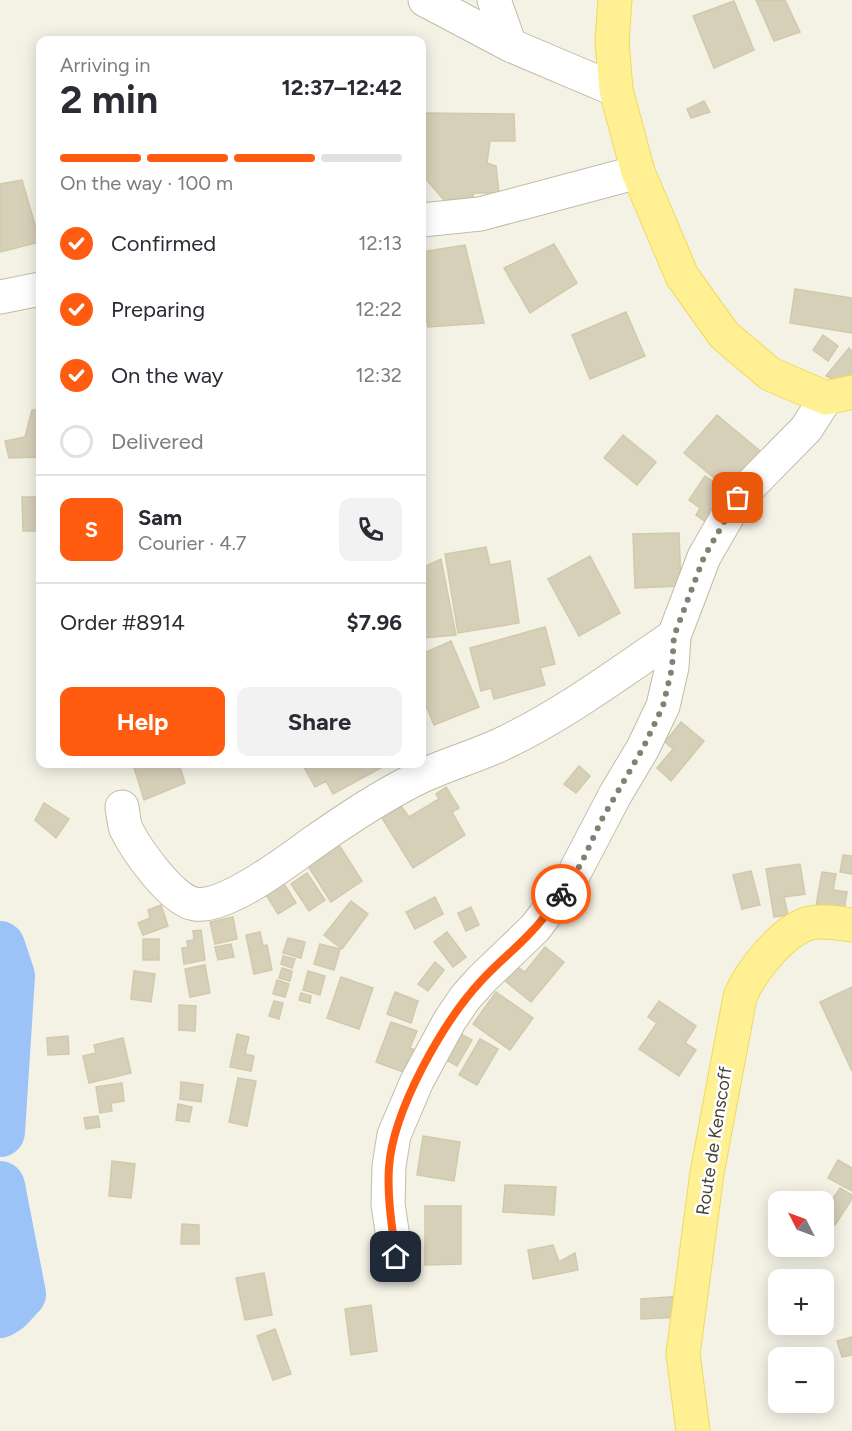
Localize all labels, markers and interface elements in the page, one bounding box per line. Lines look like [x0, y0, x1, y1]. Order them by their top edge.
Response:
text: Arriving in [60, 53, 150, 77]
text: 12:37–12:42 [281, 74, 402, 101]
text: 2 min [60, 76, 158, 123]
text: On the way · 100 m [60, 171, 233, 195]
icon: check [60, 227, 93, 260]
text: Confirmed [111, 230, 216, 257]
text: 12:13 [358, 231, 402, 255]
icon: check [60, 293, 93, 326]
text: Preparing [111, 296, 205, 323]
text: 12:22 [355, 297, 402, 321]
icon: check [60, 359, 93, 392]
text: On the way [111, 362, 223, 389]
text: 12:32 [355, 363, 402, 387]
text: Delivered [111, 428, 204, 455]
pin [712, 472, 763, 523]
icon: bag [721, 481, 754, 514]
button: phone [339, 498, 402, 561]
text: Sam [138, 504, 182, 531]
text: S [85, 516, 98, 543]
text: Courier · 4.7 [138, 531, 247, 555]
text: Order #8914 [60, 609, 185, 636]
text: $7.96 [347, 609, 402, 636]
button: Help [60, 687, 225, 756]
button: Share [237, 687, 402, 756]
courier [531, 864, 591, 924]
icon: bike [545, 878, 578, 911]
street label: Route de Kenscoff [691, 1065, 737, 1217]
north arrow [768, 1191, 834, 1257]
map controls [768, 1191, 834, 1413]
pin [370, 1231, 421, 1282]
icon: home [379, 1240, 412, 1273]
button: + [768, 1269, 834, 1335]
button: − [768, 1347, 834, 1413]

